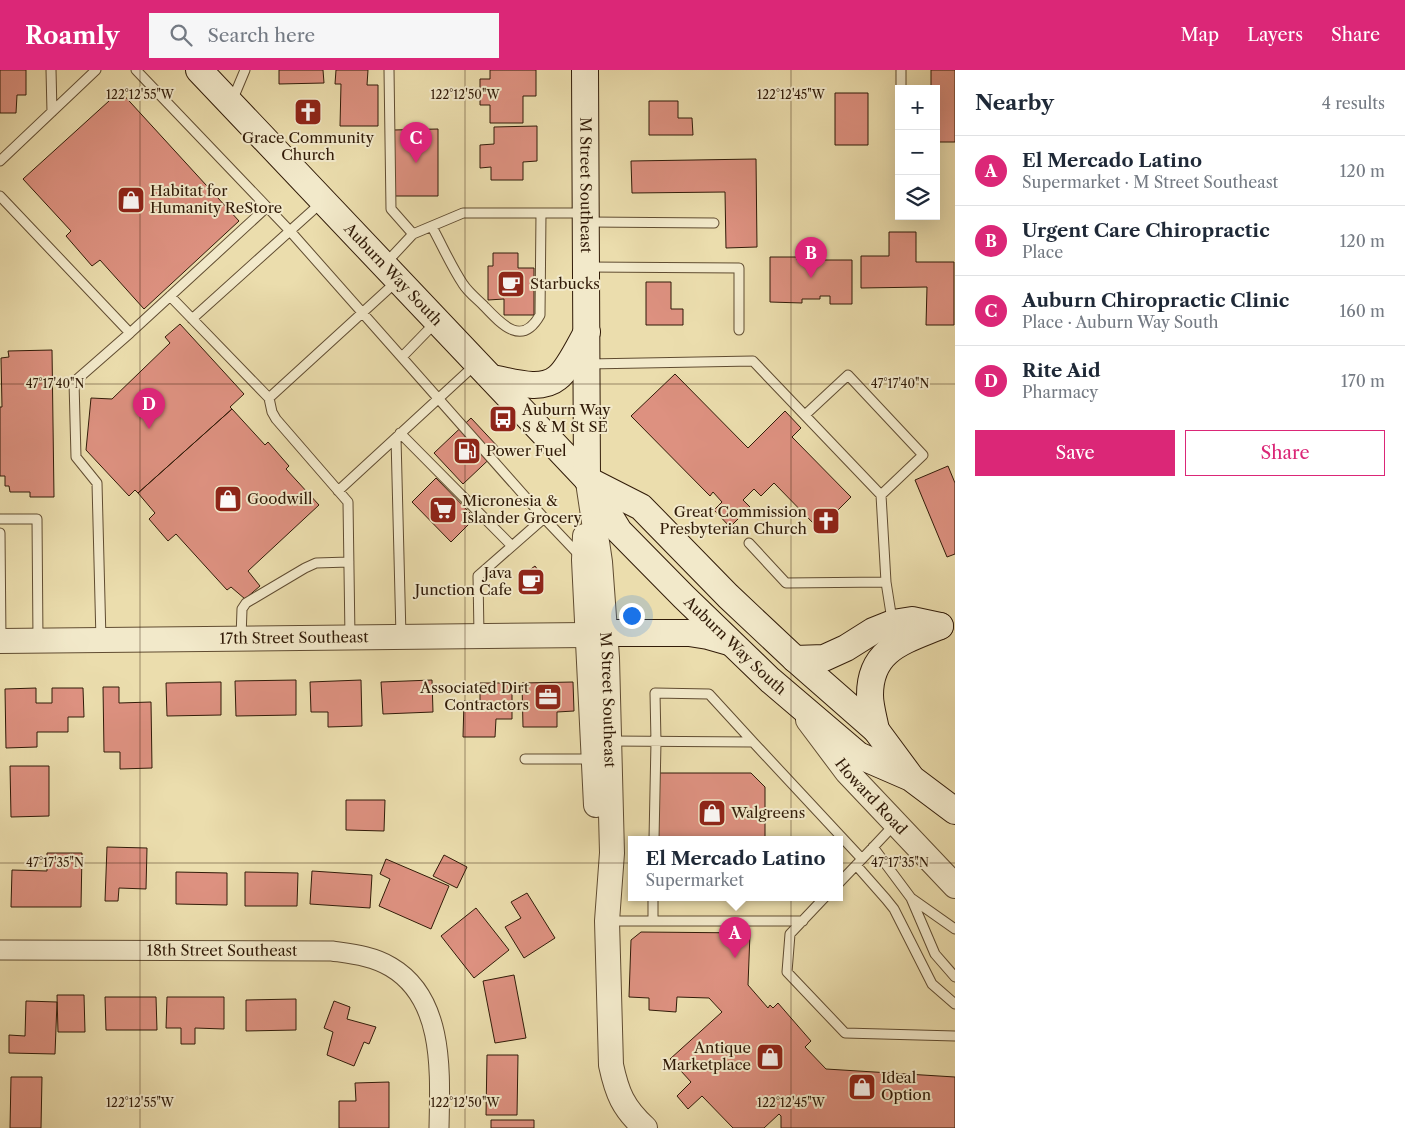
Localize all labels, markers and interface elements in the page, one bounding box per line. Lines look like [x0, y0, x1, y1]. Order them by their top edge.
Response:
search box [149, 13, 499, 58]
text: Roamly [25, 21, 119, 50]
icon: search [167, 21, 195, 49]
text: Search here [207, 24, 315, 47]
text: Map [1181, 24, 1219, 46]
text: Layers [1247, 24, 1303, 46]
text: Share [1331, 24, 1380, 46]
map controls [895, 85, 940, 220]
button: + [895, 85, 940, 130]
text: 122°12'55"W [106, 87, 175, 102]
text: 122°12'50"W [430, 87, 500, 102]
text: 122°12'45"W [757, 87, 826, 102]
text: Nearby [975, 90, 1054, 115]
text: 4 results [1322, 93, 1385, 113]
church icon: Grace Community Church [293, 97, 323, 127]
street label: M Street Southeast [576, 117, 596, 254]
pin: C [400, 122, 432, 163]
place label: Grace Community Church [242, 128, 375, 164]
button: − [895, 130, 940, 175]
text: El Mercado Latino [1022, 149, 1202, 172]
text: A [985, 161, 997, 181]
text: 120 m [1340, 161, 1385, 181]
text: Supermarket · M Street Southeast [1022, 172, 1278, 192]
button: layers [895, 175, 940, 220]
place label: Habitat for Humanity ReStore [150, 181, 282, 217]
shop icon: Habitat for Humanity ReStore [116, 185, 146, 215]
street label: Auburn Way South [340, 218, 447, 330]
text: Urgent Care Chiropractic [1022, 219, 1270, 242]
text: B [985, 231, 997, 251]
text: 120 m [1340, 231, 1385, 251]
pin: B [795, 237, 827, 278]
text: Place [1022, 242, 1063, 262]
cafe icon: Starbucks [496, 269, 526, 299]
place label: Starbucks [530, 274, 600, 293]
text: Auburn Chiropractic Clinic [1022, 289, 1289, 312]
text: C [985, 301, 997, 321]
text: 160 m [1340, 301, 1385, 321]
text: Place · Auburn Way South [1022, 312, 1219, 332]
text: Rite Aid [1022, 359, 1101, 382]
text: D [984, 371, 998, 391]
text: 170 m [1341, 371, 1385, 391]
text: 47°17'40"N [26, 376, 84, 391]
text: 47°17'40"N [871, 376, 929, 391]
text: Pharmacy [1022, 382, 1098, 402]
pin: D [133, 388, 165, 429]
place label: Auburn Way S & M St SE [521, 400, 611, 436]
bus stop icon: Auburn Way S & M St SE [488, 404, 518, 434]
button: Save [975, 430, 1175, 476]
button: Share [1185, 430, 1385, 476]
fuel station icon: Power Fuel [452, 436, 482, 466]
place label: Power Fuel [486, 441, 567, 460]
shop icon: Goodwill [213, 484, 243, 514]
place label: Goodwill [247, 489, 313, 508]
place label: Micronesia & Islander Grocery [462, 491, 582, 527]
supermarket icon: Micronesia & Islander Grocery [428, 495, 458, 525]
place label: Great Commission Presbyterian Church [660, 502, 808, 538]
church icon: Great Commission Presbyterian Church [811, 506, 841, 536]
place label: Java Junction Cafe [413, 563, 512, 599]
cafe icon: Java Junction Cafe [516, 567, 546, 597]
street label: Auburn Way South [679, 591, 791, 699]
your location [619, 603, 645, 629]
street label: 17th Street Southeast [219, 627, 369, 648]
street label: M Street Southeast [596, 631, 620, 769]
place label: Associated Dirt Contractors [419, 678, 530, 714]
office icon: Associated Dirt Contractors [533, 682, 563, 712]
street label: Howard Road [831, 754, 911, 838]
shop icon: Walgreens [697, 798, 727, 828]
place label: Walgreens [730, 803, 805, 822]
popup [628, 836, 843, 901]
text: El Mercado Latino [646, 847, 826, 870]
text: 47°17'35"N [26, 855, 84, 870]
text: 47°17'35"N [871, 855, 929, 870]
text: Supermarket [646, 870, 744, 890]
pin: A [719, 917, 751, 958]
street label: 18th Street Southeast [147, 940, 298, 960]
place label: Antique Marketplace [662, 1038, 751, 1074]
shop icon: Antique Marketplace [755, 1042, 785, 1072]
place label: Ideal Option [881, 1068, 932, 1104]
shop icon: Ideal Option [847, 1072, 877, 1102]
text: 122°12'55"W [106, 1095, 175, 1110]
text: 122°12'50"W [430, 1095, 500, 1110]
text: 122°12'45"W [757, 1095, 826, 1110]

